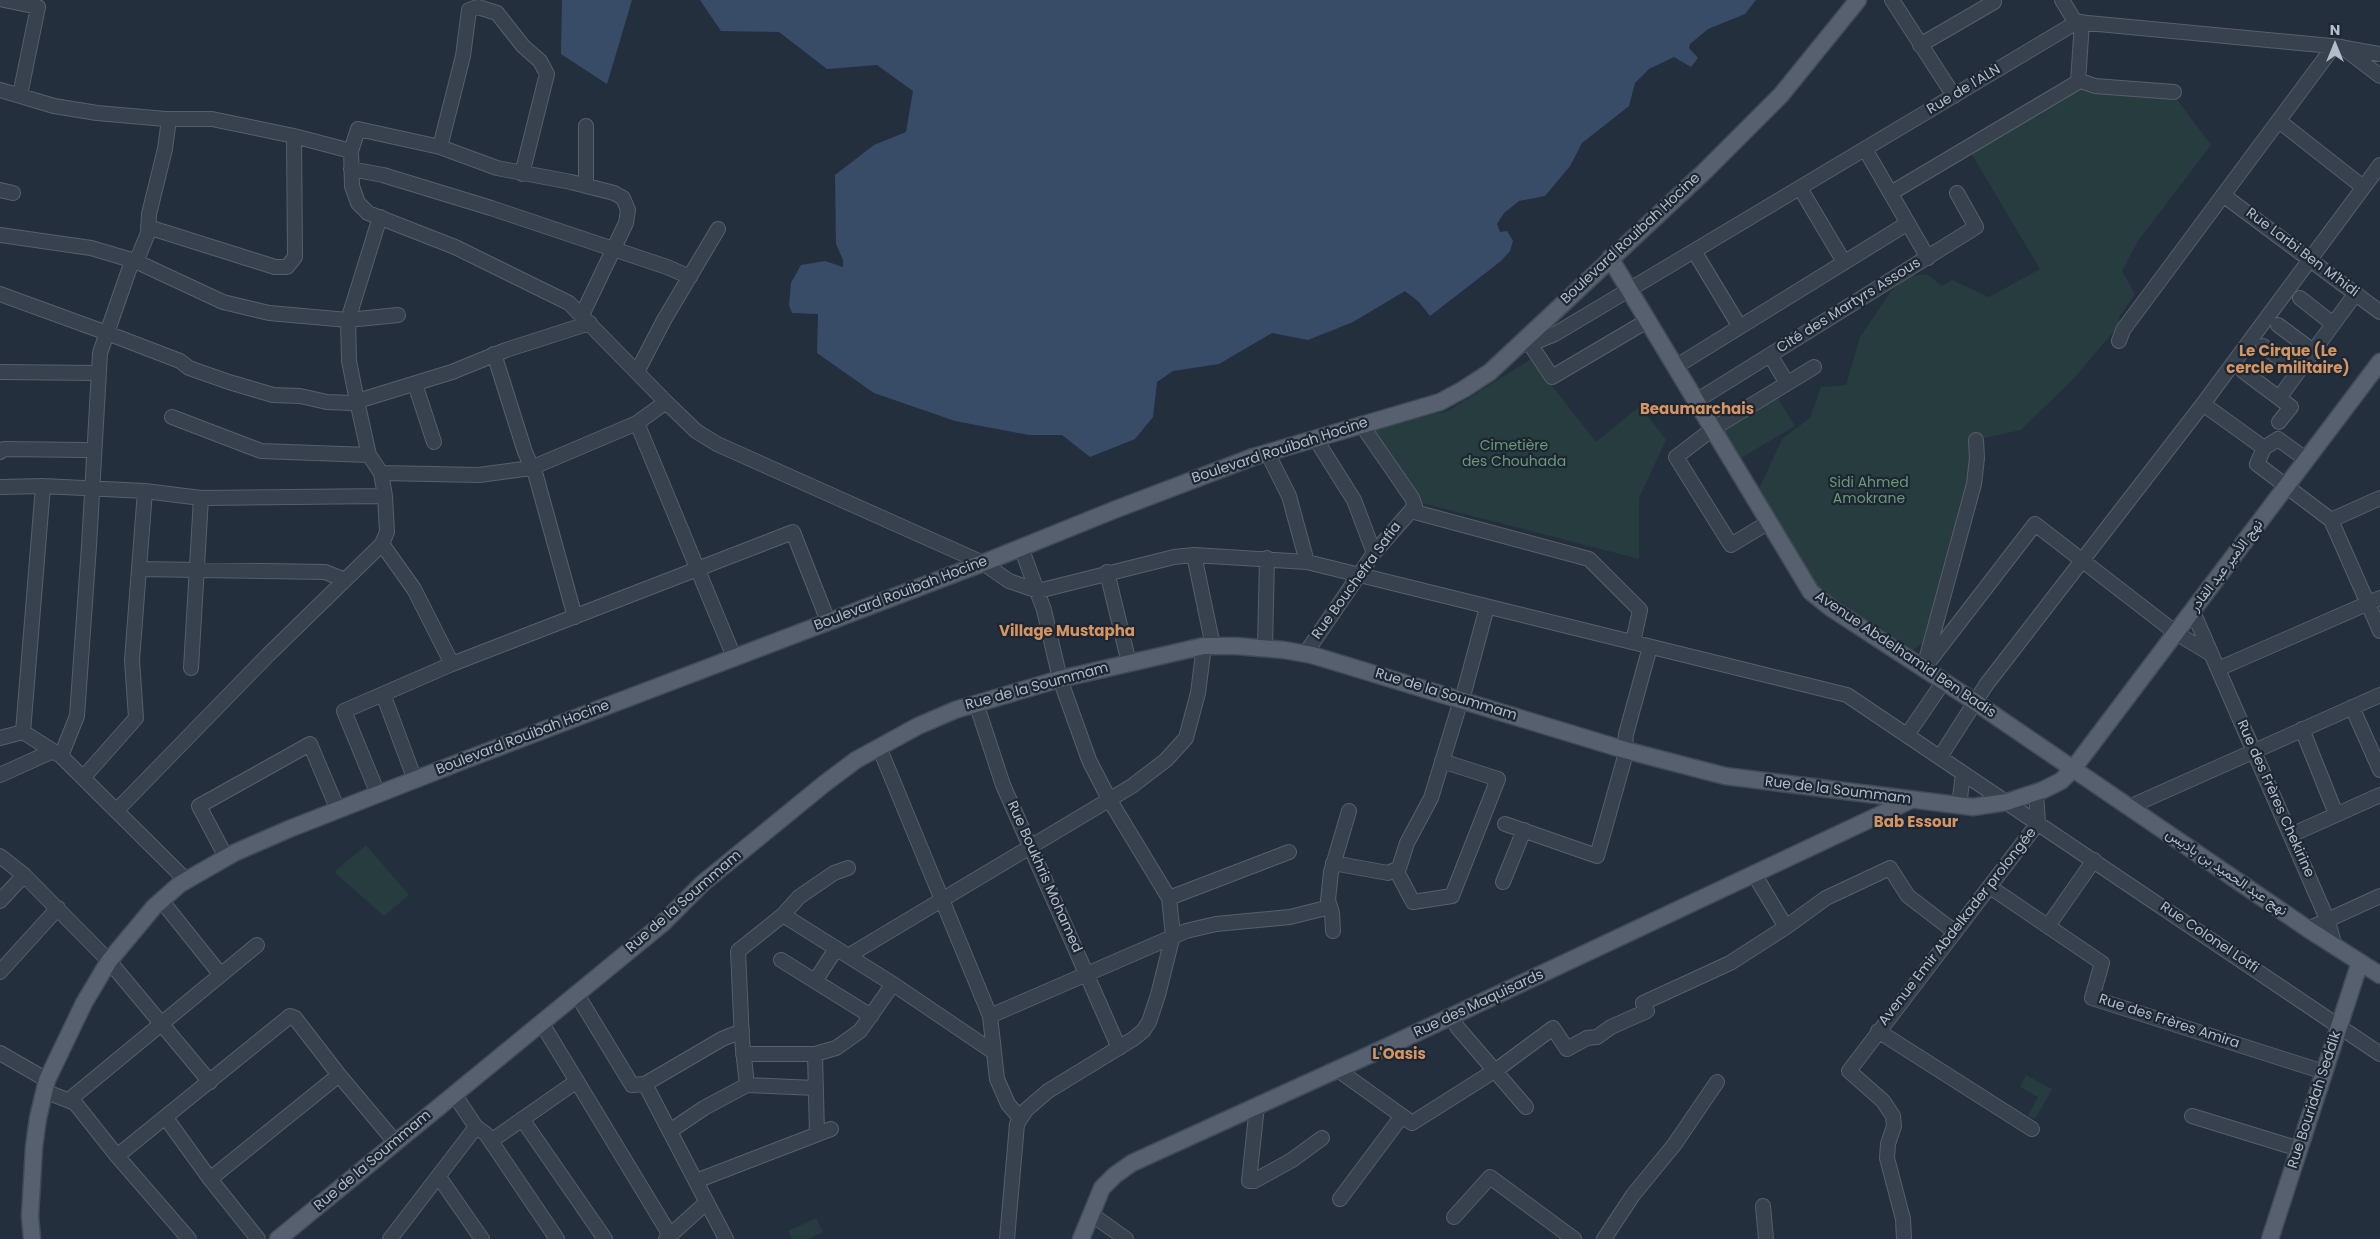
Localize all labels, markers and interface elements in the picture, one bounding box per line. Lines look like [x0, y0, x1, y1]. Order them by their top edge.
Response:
north arrow [2310, 20, 2360, 70]
text: N [2330, 20, 2340, 40]
street label: Rue de l'ALN [1924, 61, 2004, 119]
street label: Boulevard Rouibah Hocine [1558, 170, 1704, 308]
street label: Rue Larbi Ben M'hidi [2242, 205, 2362, 301]
street label: Cité des Martyrs Assous [1774, 255, 1924, 357]
district label: Le Cirque (Le cercle militaire) [2226, 343, 2350, 378]
district label: Beaumarchais [1640, 401, 1754, 419]
street label: Boulevard Rouibah Hocine [1190, 415, 1370, 487]
park label: Cimetière des Chouhada [1462, 438, 1566, 471]
park label: Sidi Ahmed Amokrane [1829, 475, 1909, 508]
street label: نهج الأمير عبد القادر [2187, 517, 2267, 615]
street label: Rue Bouchefra Safia [1309, 519, 1405, 643]
street label: Boulevard Rouibah Hocine [812, 553, 990, 635]
street label: Avenue Abdelhamid Ben Badis [1811, 588, 1999, 722]
district label: Village Mustapha [999, 623, 1135, 641]
street label: Rue de la Soummam [964, 660, 1110, 714]
street label: Rue de la Soummam [1373, 665, 1519, 725]
street label: Boulevard Rouibah Hocine [434, 697, 612, 779]
street label: Rue des Frères Chekirine [2233, 718, 2317, 880]
street label: Rue de la Soummam [1764, 774, 1912, 808]
street label: Rue Boukhris Mohamed [1003, 799, 1085, 955]
district label: Bab Essour [1874, 814, 1958, 832]
street label: Avenue Emir Abdelkader prolongée [1876, 825, 2040, 1029]
street label: نهج عبد الحميد بن باديس [2162, 826, 2290, 920]
street label: Rue de la Soummam [623, 847, 745, 957]
street label: Rue Colonel Lotfi [2157, 899, 2261, 977]
street label: Rue des Maquisards [1411, 967, 1547, 1041]
street label: Rue des Frères Amira [2097, 991, 2241, 1053]
street label: Rue Bouridah Seddik [2285, 1029, 2345, 1171]
district label: L'Oasis [1372, 1046, 1426, 1064]
street label: Rue de la Soummam [311, 1107, 435, 1215]

